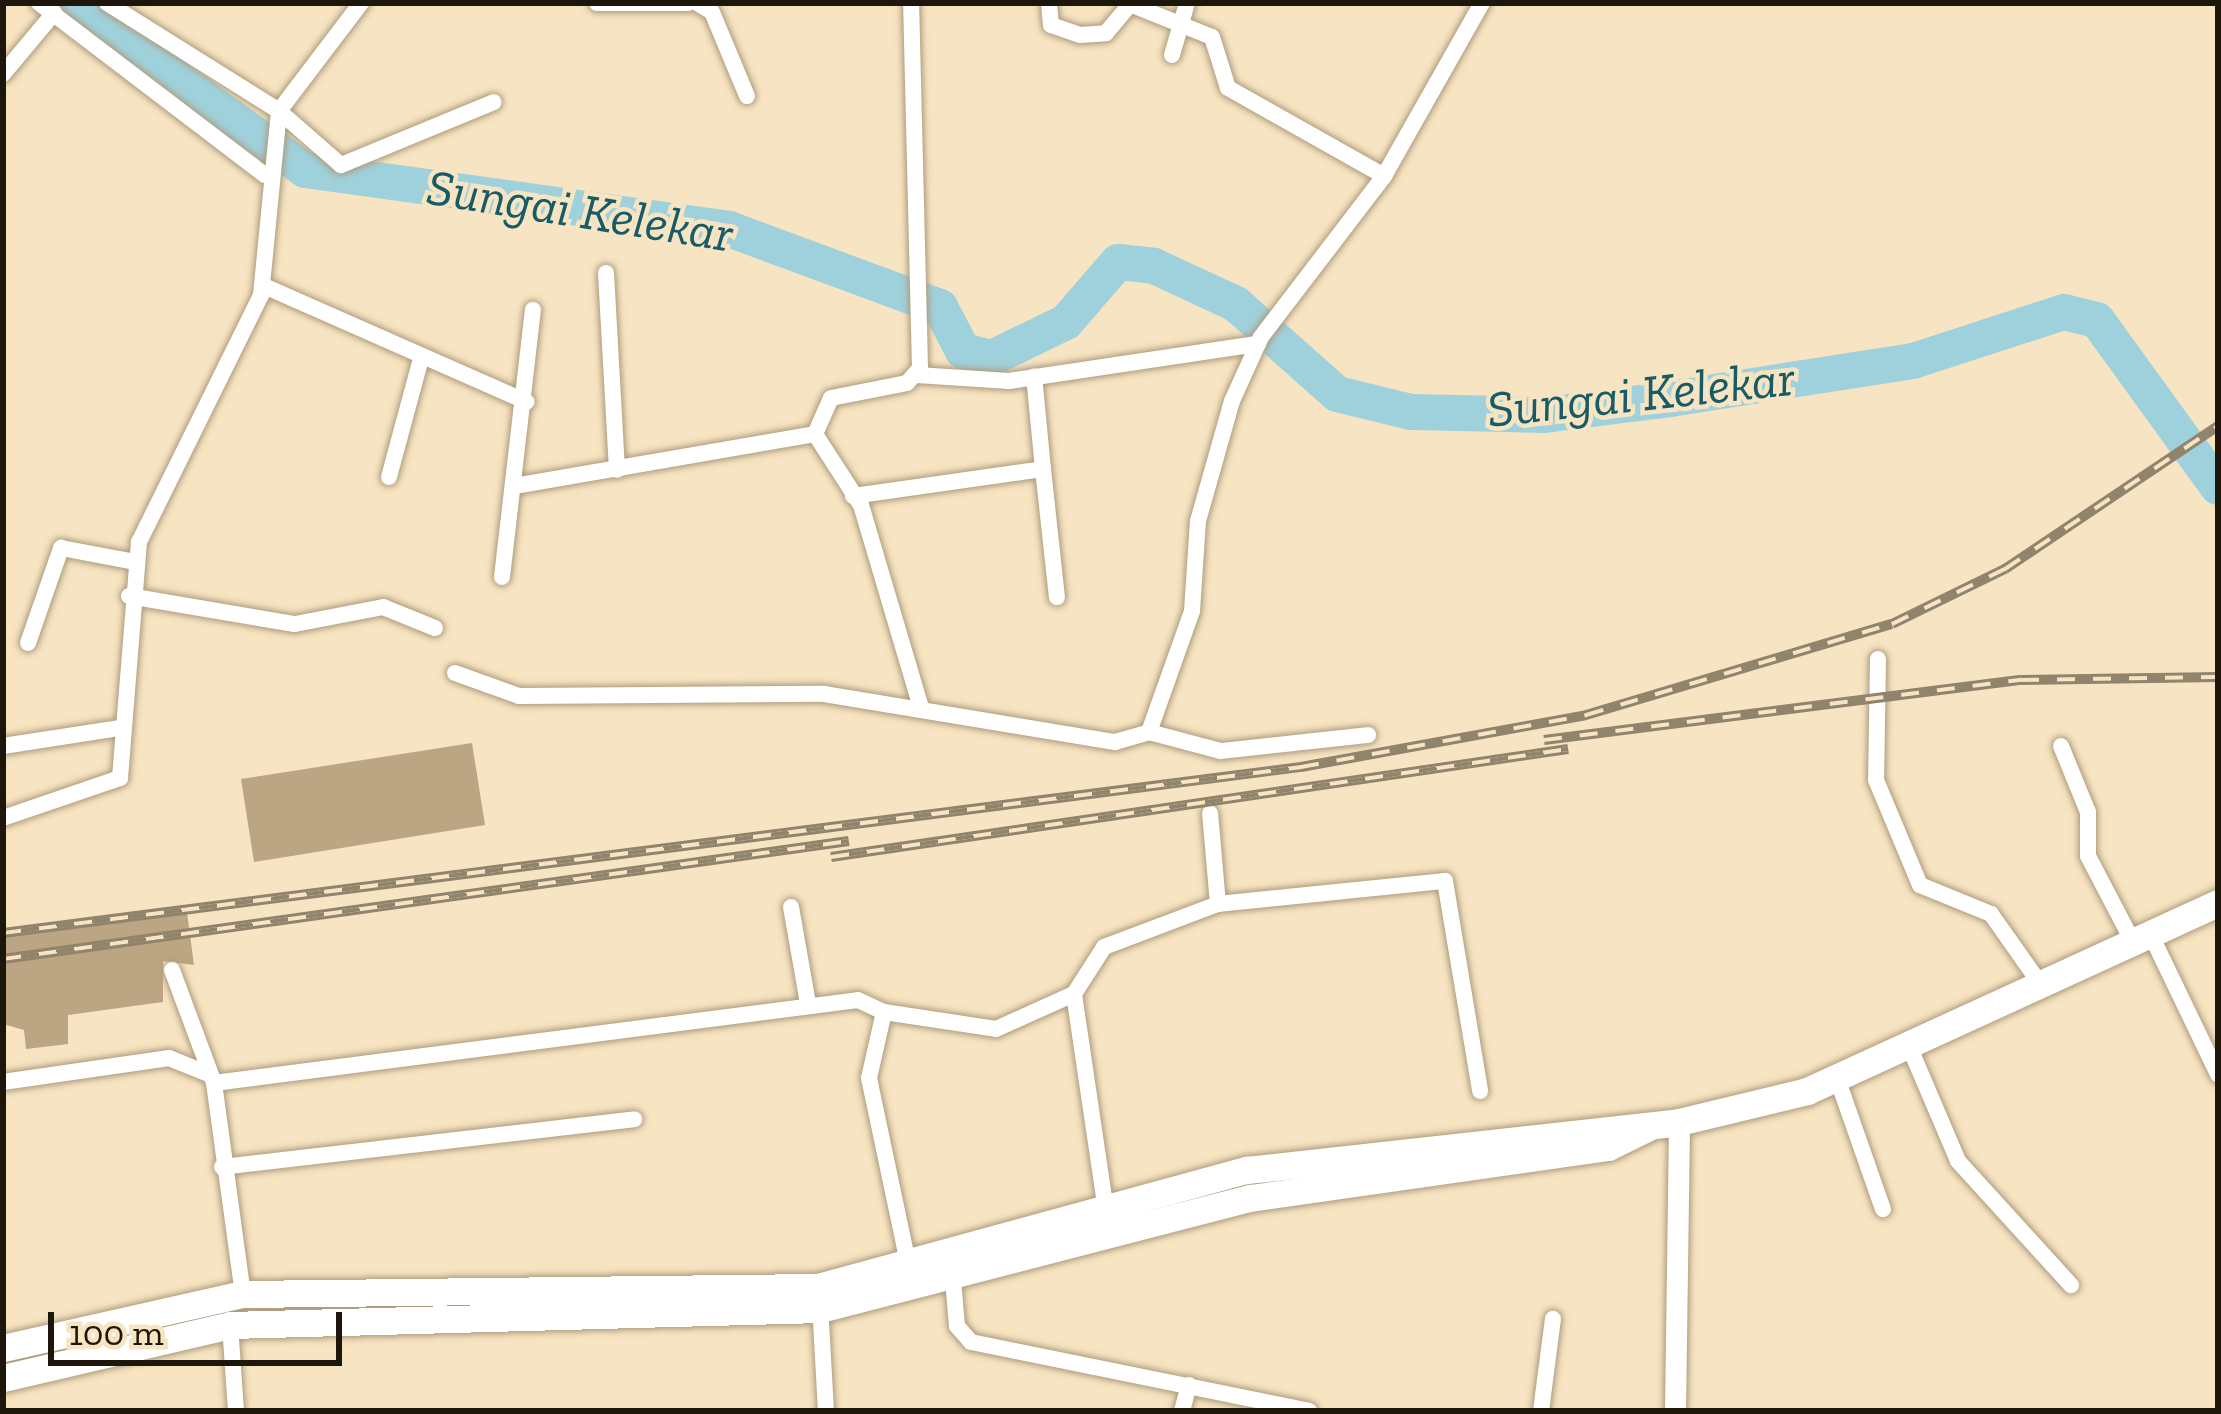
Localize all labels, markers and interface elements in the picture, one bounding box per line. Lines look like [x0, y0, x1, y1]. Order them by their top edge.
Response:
water label: Sungai Kelekar [423, 157, 737, 265]
water label: Sungai Kelekar [1484, 347, 1798, 441]
scale bar [54, 1288, 348, 1362]
text: 100 m [69, 1311, 164, 1354]

